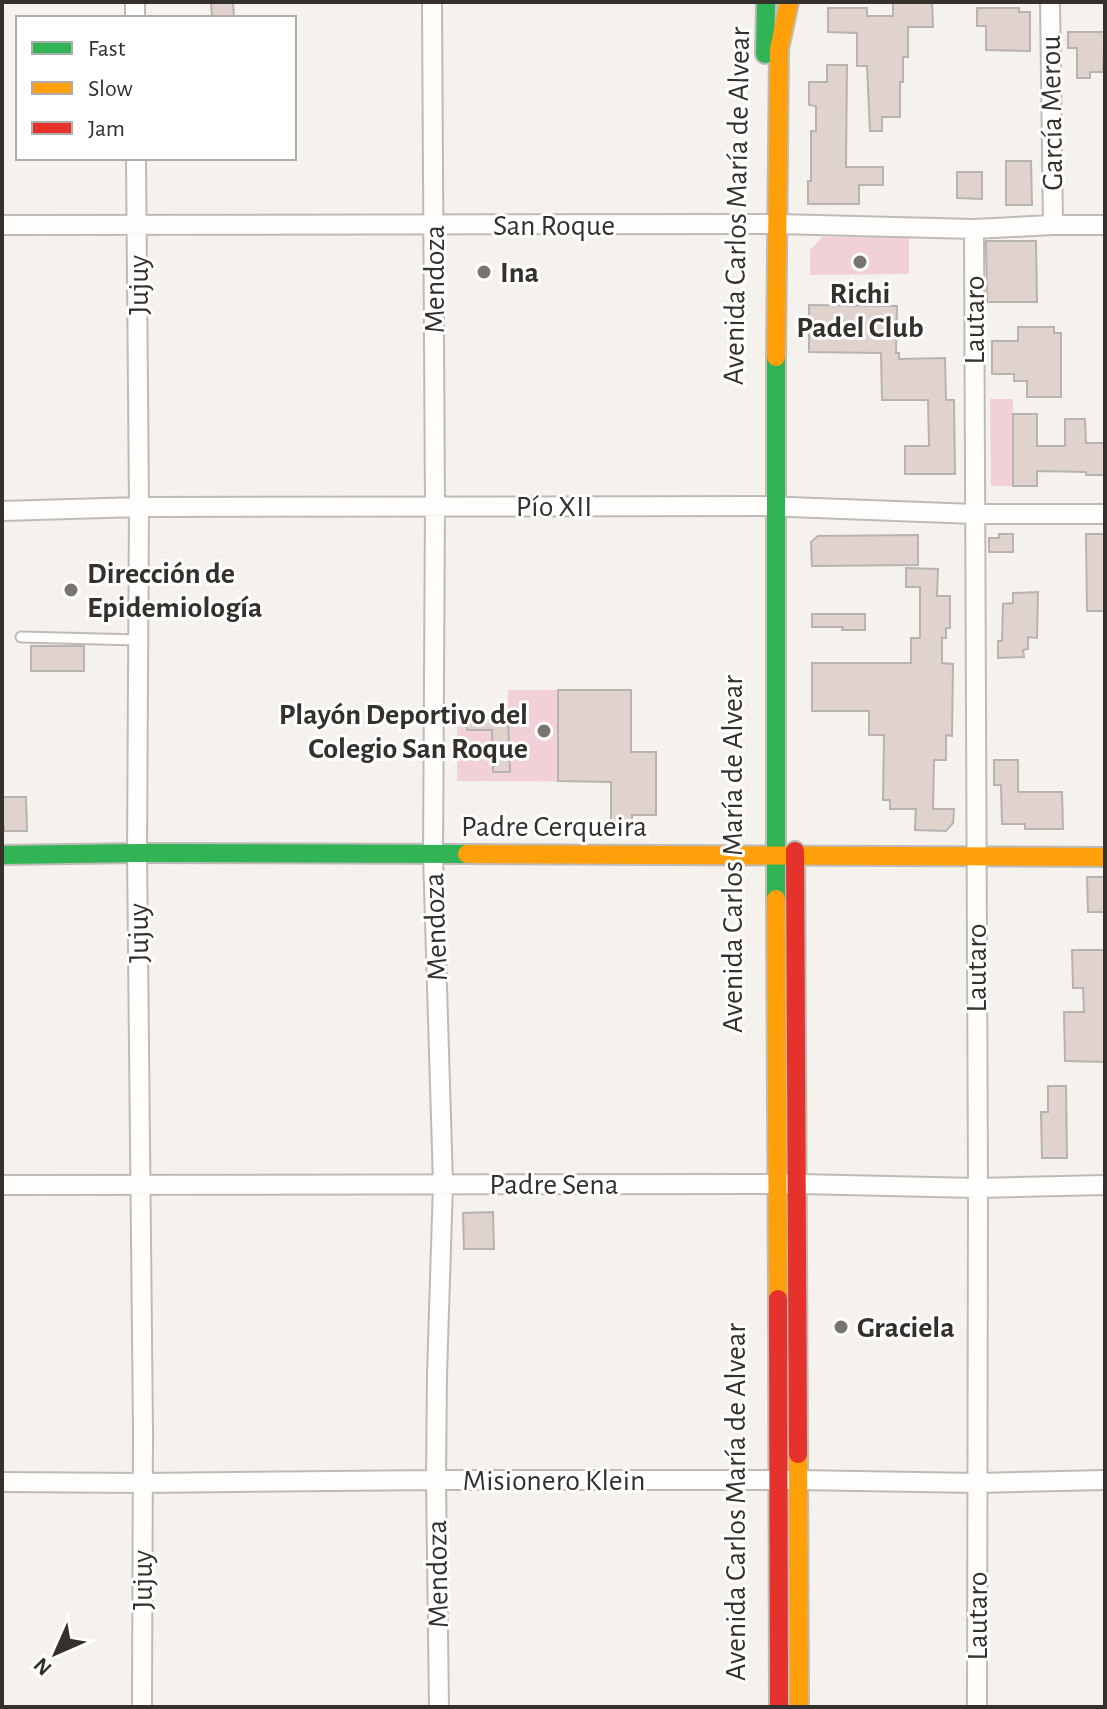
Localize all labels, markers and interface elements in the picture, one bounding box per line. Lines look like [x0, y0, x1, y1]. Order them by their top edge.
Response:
legend [16, 16, 296, 160]
street label: Avenida Carlos María de Alvear [719, 26, 755, 385]
street label: García Merou [1036, 35, 1068, 191]
text: Fast [88, 37, 126, 61]
text: Slow [88, 77, 133, 101]
text: Jam [88, 117, 125, 141]
street label: San Roque [493, 211, 615, 241]
street label: Mendoza [420, 225, 450, 333]
marker: Richi Padel Club [851, 253, 869, 271]
street label: Jujuy [124, 255, 154, 315]
place label: Ina [500, 258, 539, 288]
marker: Ina [475, 263, 493, 281]
street label: Lautaro [960, 275, 990, 365]
place label: Richi Padel Club [796, 279, 924, 343]
street label: Pío XII [516, 492, 592, 522]
place label: Dirección de Epidemiología [87, 559, 262, 623]
marker: Dirección de Epidemiología [62, 581, 80, 599]
street label: Avenida Carlos María de Alvear [718, 675, 748, 1033]
place label: Playón Deportivo del Colegio San Roque [279, 700, 528, 764]
marker: Playón Deportivo del Colegio San Roque [535, 722, 553, 740]
street label: Padre Cerqueira [461, 812, 647, 842]
street label: Mendoza [419, 872, 453, 982]
street label: Jujuy [123, 903, 155, 963]
street label: Lautaro [962, 923, 992, 1013]
street label: Padre Sena [489, 1170, 619, 1200]
place label: Graciela [857, 1313, 955, 1343]
marker: Graciela [832, 1318, 850, 1336]
street label: Avenida Carlos María de Alvear [721, 1323, 751, 1681]
street label: Misionero Klein [463, 1466, 645, 1496]
street label: Mendoza [422, 1520, 454, 1628]
street label: Jujuy [128, 1550, 158, 1610]
street label: Lautaro [963, 1571, 993, 1661]
north arrow [16, 1613, 96, 1693]
text: N [29, 1653, 56, 1680]

